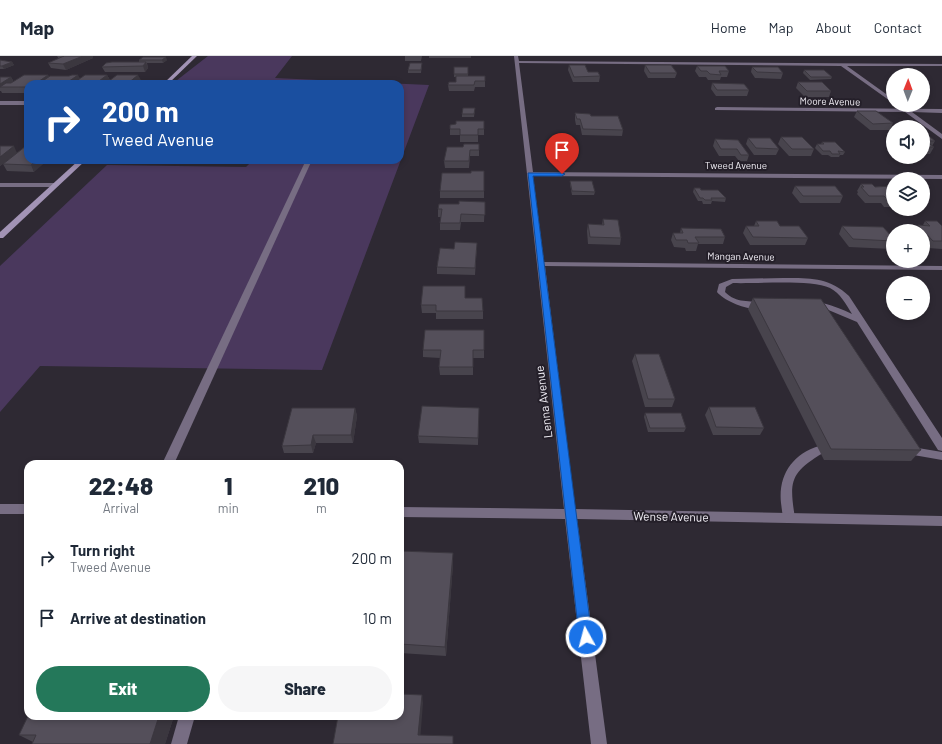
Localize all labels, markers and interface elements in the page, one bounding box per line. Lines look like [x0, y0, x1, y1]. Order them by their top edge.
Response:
text: Map [20, 16, 54, 39]
text: Home [711, 19, 747, 36]
text: Map [769, 19, 793, 36]
text: About [815, 19, 852, 36]
text: Contact [874, 19, 922, 36]
north arrow [886, 68, 930, 112]
map controls [886, 68, 930, 320]
text: 200 m [102, 94, 179, 128]
street label: Moore Avenue [800, 94, 860, 108]
icon: right [36, 96, 88, 148]
button: sound [886, 120, 930, 164]
text: Tweed Avenue [102, 128, 214, 150]
pin [545, 133, 579, 174]
icon: arrive [551, 139, 573, 161]
street label: Tweed Avenue [705, 159, 767, 171]
button: layers [886, 172, 930, 216]
button: + [886, 224, 930, 268]
street label: Mangan Avenue [707, 249, 775, 263]
button: − [886, 276, 930, 320]
street label: Lenna Avenue [532, 365, 554, 439]
text: 22:48 [89, 471, 153, 500]
text: 1 [224, 471, 233, 500]
text: 210 [304, 471, 339, 500]
text: Arrival [103, 500, 139, 516]
text: min [218, 500, 239, 516]
text: m [316, 500, 327, 516]
street label: Wense Avenue [633, 508, 709, 524]
text: Turn right [70, 541, 135, 559]
icon: right [36, 547, 58, 569]
text: 200 m [352, 549, 392, 567]
text: Tweed Avenue [70, 559, 151, 575]
icon: arrive [36, 607, 58, 629]
text: Arrive at destination [70, 609, 206, 627]
text: 10 m [363, 609, 392, 627]
position arrow [565, 616, 607, 658]
button: Exit [36, 666, 210, 712]
button: Share [218, 666, 392, 712]

